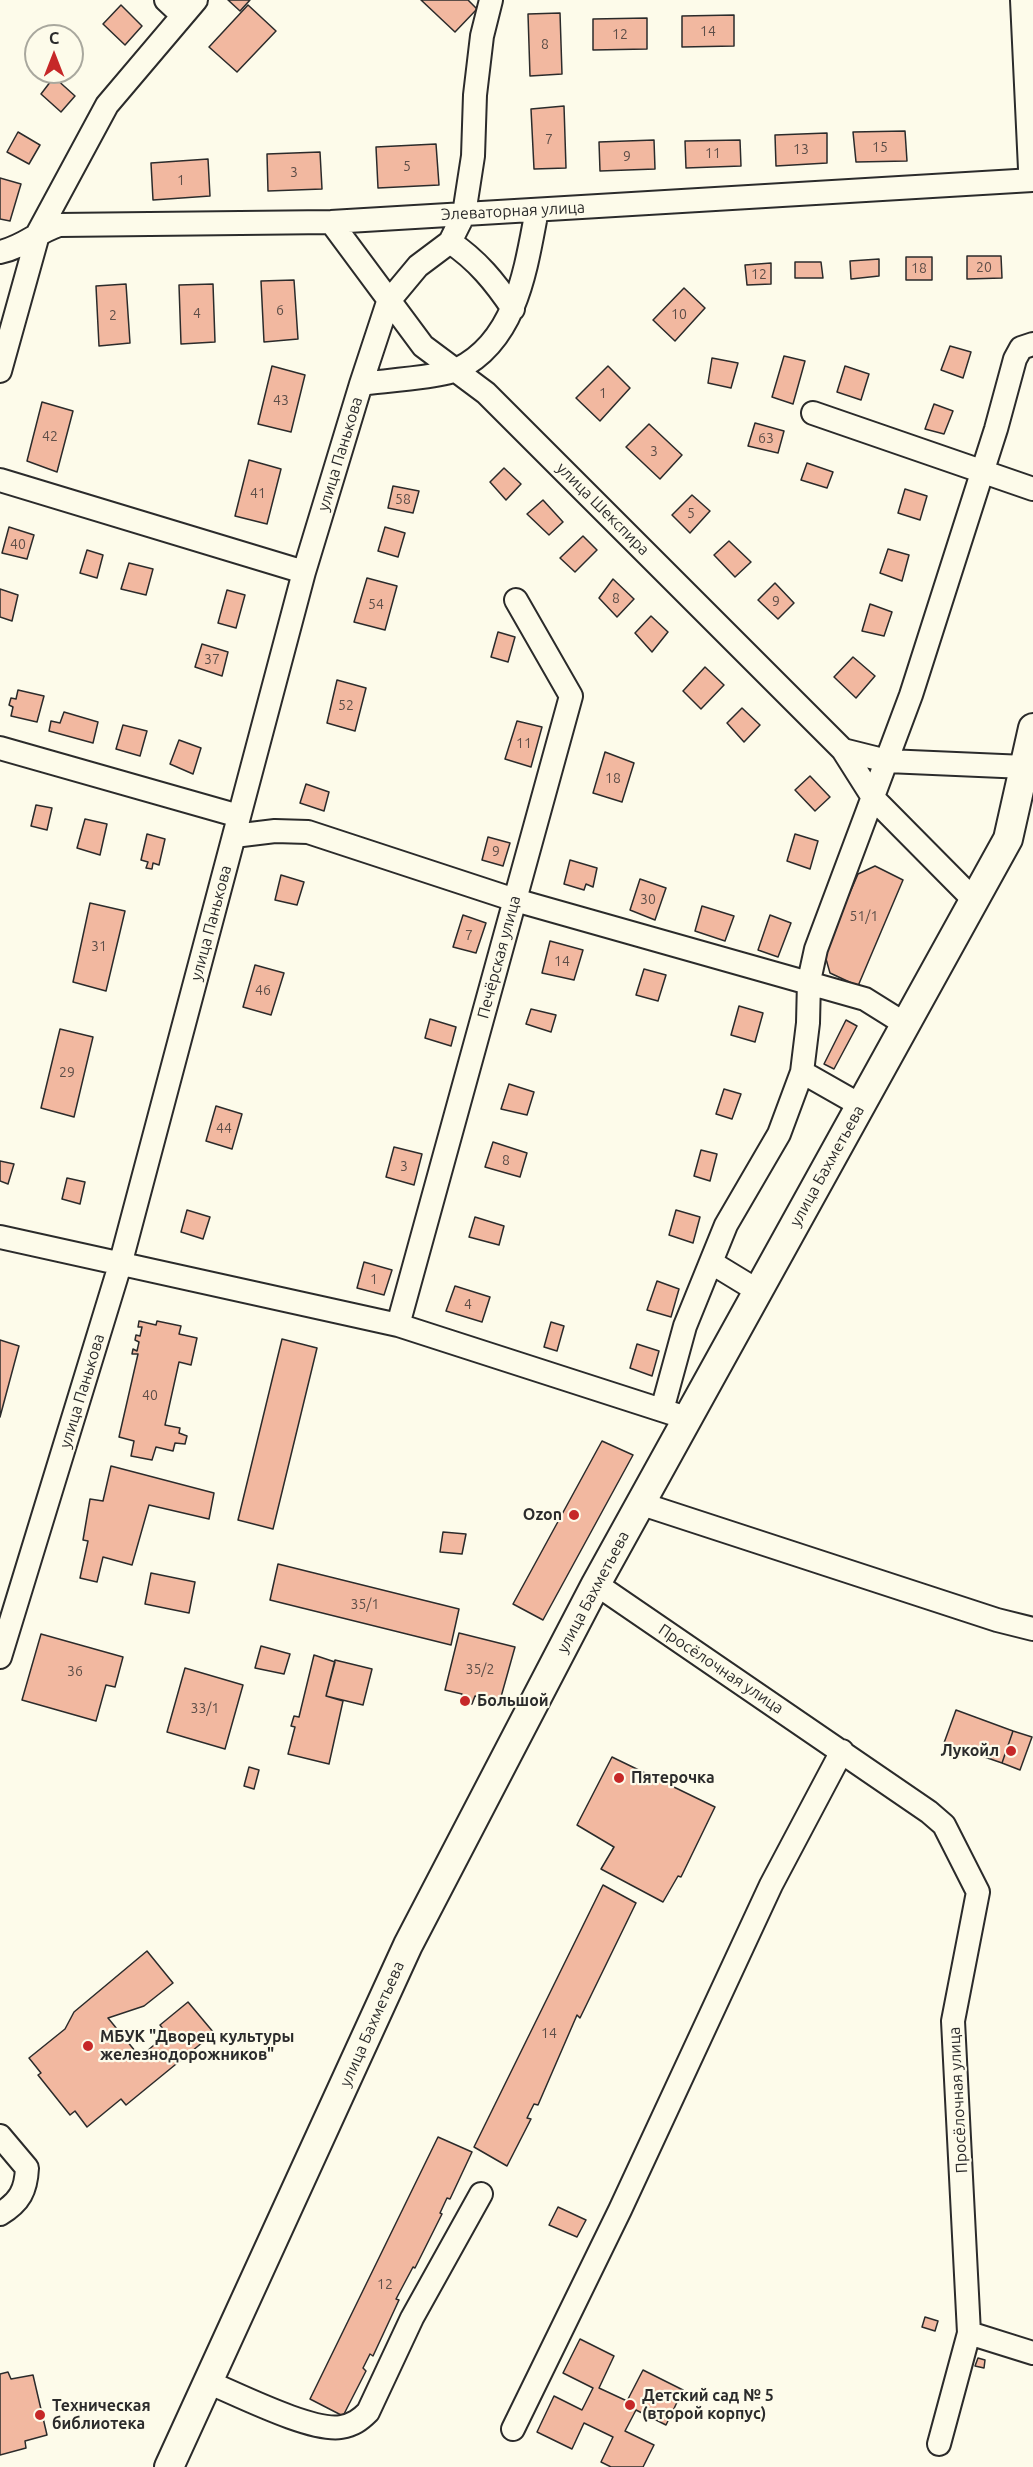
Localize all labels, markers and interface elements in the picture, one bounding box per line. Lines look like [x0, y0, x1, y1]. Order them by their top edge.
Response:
house number: 14 [700, 23, 716, 39]
north arrow [24, 24, 84, 84]
house number: 12 [612, 26, 628, 42]
text: С [49, 29, 59, 47]
house number: 8 [541, 36, 549, 52]
house number: 7 [545, 131, 553, 147]
house number: 15 [872, 139, 888, 155]
house number: 13 [793, 141, 809, 157]
house number: 11 [705, 145, 721, 161]
house number: 9 [623, 148, 631, 164]
house number: 5 [403, 158, 411, 174]
house number: 3 [290, 164, 298, 180]
house number: 1 [177, 172, 185, 188]
street label: Элеваторная улица [440, 198, 586, 224]
house number: 20 [976, 259, 992, 275]
house number: 18 [911, 260, 927, 276]
house number: 12 [751, 266, 767, 282]
house number: 6 [276, 302, 284, 318]
house number: 4 [193, 305, 201, 321]
house number: 10 [671, 306, 687, 322]
house number: 2 [109, 307, 117, 323]
house number: 1 [599, 385, 607, 401]
house number: 43 [273, 392, 289, 408]
street label: улица Панькова [313, 394, 367, 514]
house number: 42 [42, 428, 58, 444]
house number: 63 [758, 430, 774, 446]
house number: 3 [650, 443, 658, 459]
street label: улица Шекспира [553, 459, 653, 559]
house number: 41 [250, 485, 266, 501]
house number: 58 [395, 491, 411, 507]
house number: 5 [687, 505, 695, 521]
house number: 40 [10, 536, 26, 552]
house number: 8 [612, 590, 620, 606]
house number: 9 [772, 593, 780, 609]
house number: 54 [368, 596, 384, 612]
house number: 37 [204, 651, 220, 667]
house number: 52 [338, 697, 354, 713]
house number: 11 [516, 735, 532, 751]
house number: 18 [605, 770, 621, 786]
house number: 9 [492, 843, 500, 859]
street label: улица Панькова [186, 863, 236, 983]
house number: 30 [640, 891, 656, 907]
street label: Печёрская улица [473, 893, 525, 1021]
house number: 51/1 [850, 908, 878, 924]
house number: 7 [465, 927, 473, 943]
house number: 31 [91, 938, 107, 954]
house number: 14 [554, 953, 570, 969]
house number: 46 [255, 982, 271, 998]
house number: 29 [59, 1064, 75, 1080]
street label: улица Бахметьева [786, 1102, 868, 1230]
house number: 44 [216, 1120, 232, 1136]
house number: 8 [502, 1152, 510, 1168]
house number: 3 [400, 1158, 408, 1174]
house number: 1 [370, 1271, 378, 1287]
house number: 4 [464, 1296, 472, 1312]
street label: улица Панькова [55, 1331, 109, 1451]
house number: 40 [142, 1387, 158, 1403]
place label: Ozon [523, 1505, 562, 1525]
marker: Ozon [567, 1508, 581, 1522]
street label: улица Бахметьева [553, 1528, 633, 1656]
house number: 35/1 [351, 1596, 379, 1612]
street label: Просёлочная улица [655, 1620, 787, 1718]
house number: 35/2 [466, 1661, 494, 1677]
house number: 36 [67, 1663, 83, 1679]
place label: Большой [477, 1691, 549, 1711]
marker: Большой [458, 1694, 472, 1708]
house number: 33/1 [191, 1700, 219, 1716]
place label: Лукойл [940, 1741, 999, 1761]
marker: Лукойл [1004, 1744, 1018, 1758]
place label: Пятерочка [631, 1768, 715, 1788]
marker: Пятерочка [612, 1771, 626, 1785]
street label: улица Бахметьева [336, 1958, 408, 2090]
house number: 14 [541, 2025, 557, 2041]
street label: Просёлочная улица [945, 2026, 971, 2174]
place label: МБУК "Дворец культуры железнодорожников" [100, 2027, 294, 2065]
marker: МБУК "Дворец культуры железнодорожников" [81, 2039, 95, 2053]
house number: 12 [377, 2276, 393, 2292]
place label: Детский сад № 5 (второй корпус) [642, 2386, 774, 2424]
place label: Техническая библиотека [52, 2396, 151, 2434]
marker: Детский сад № 5 (второй корпус) [623, 2398, 637, 2412]
marker: Техническая библиотека [33, 2408, 47, 2422]

